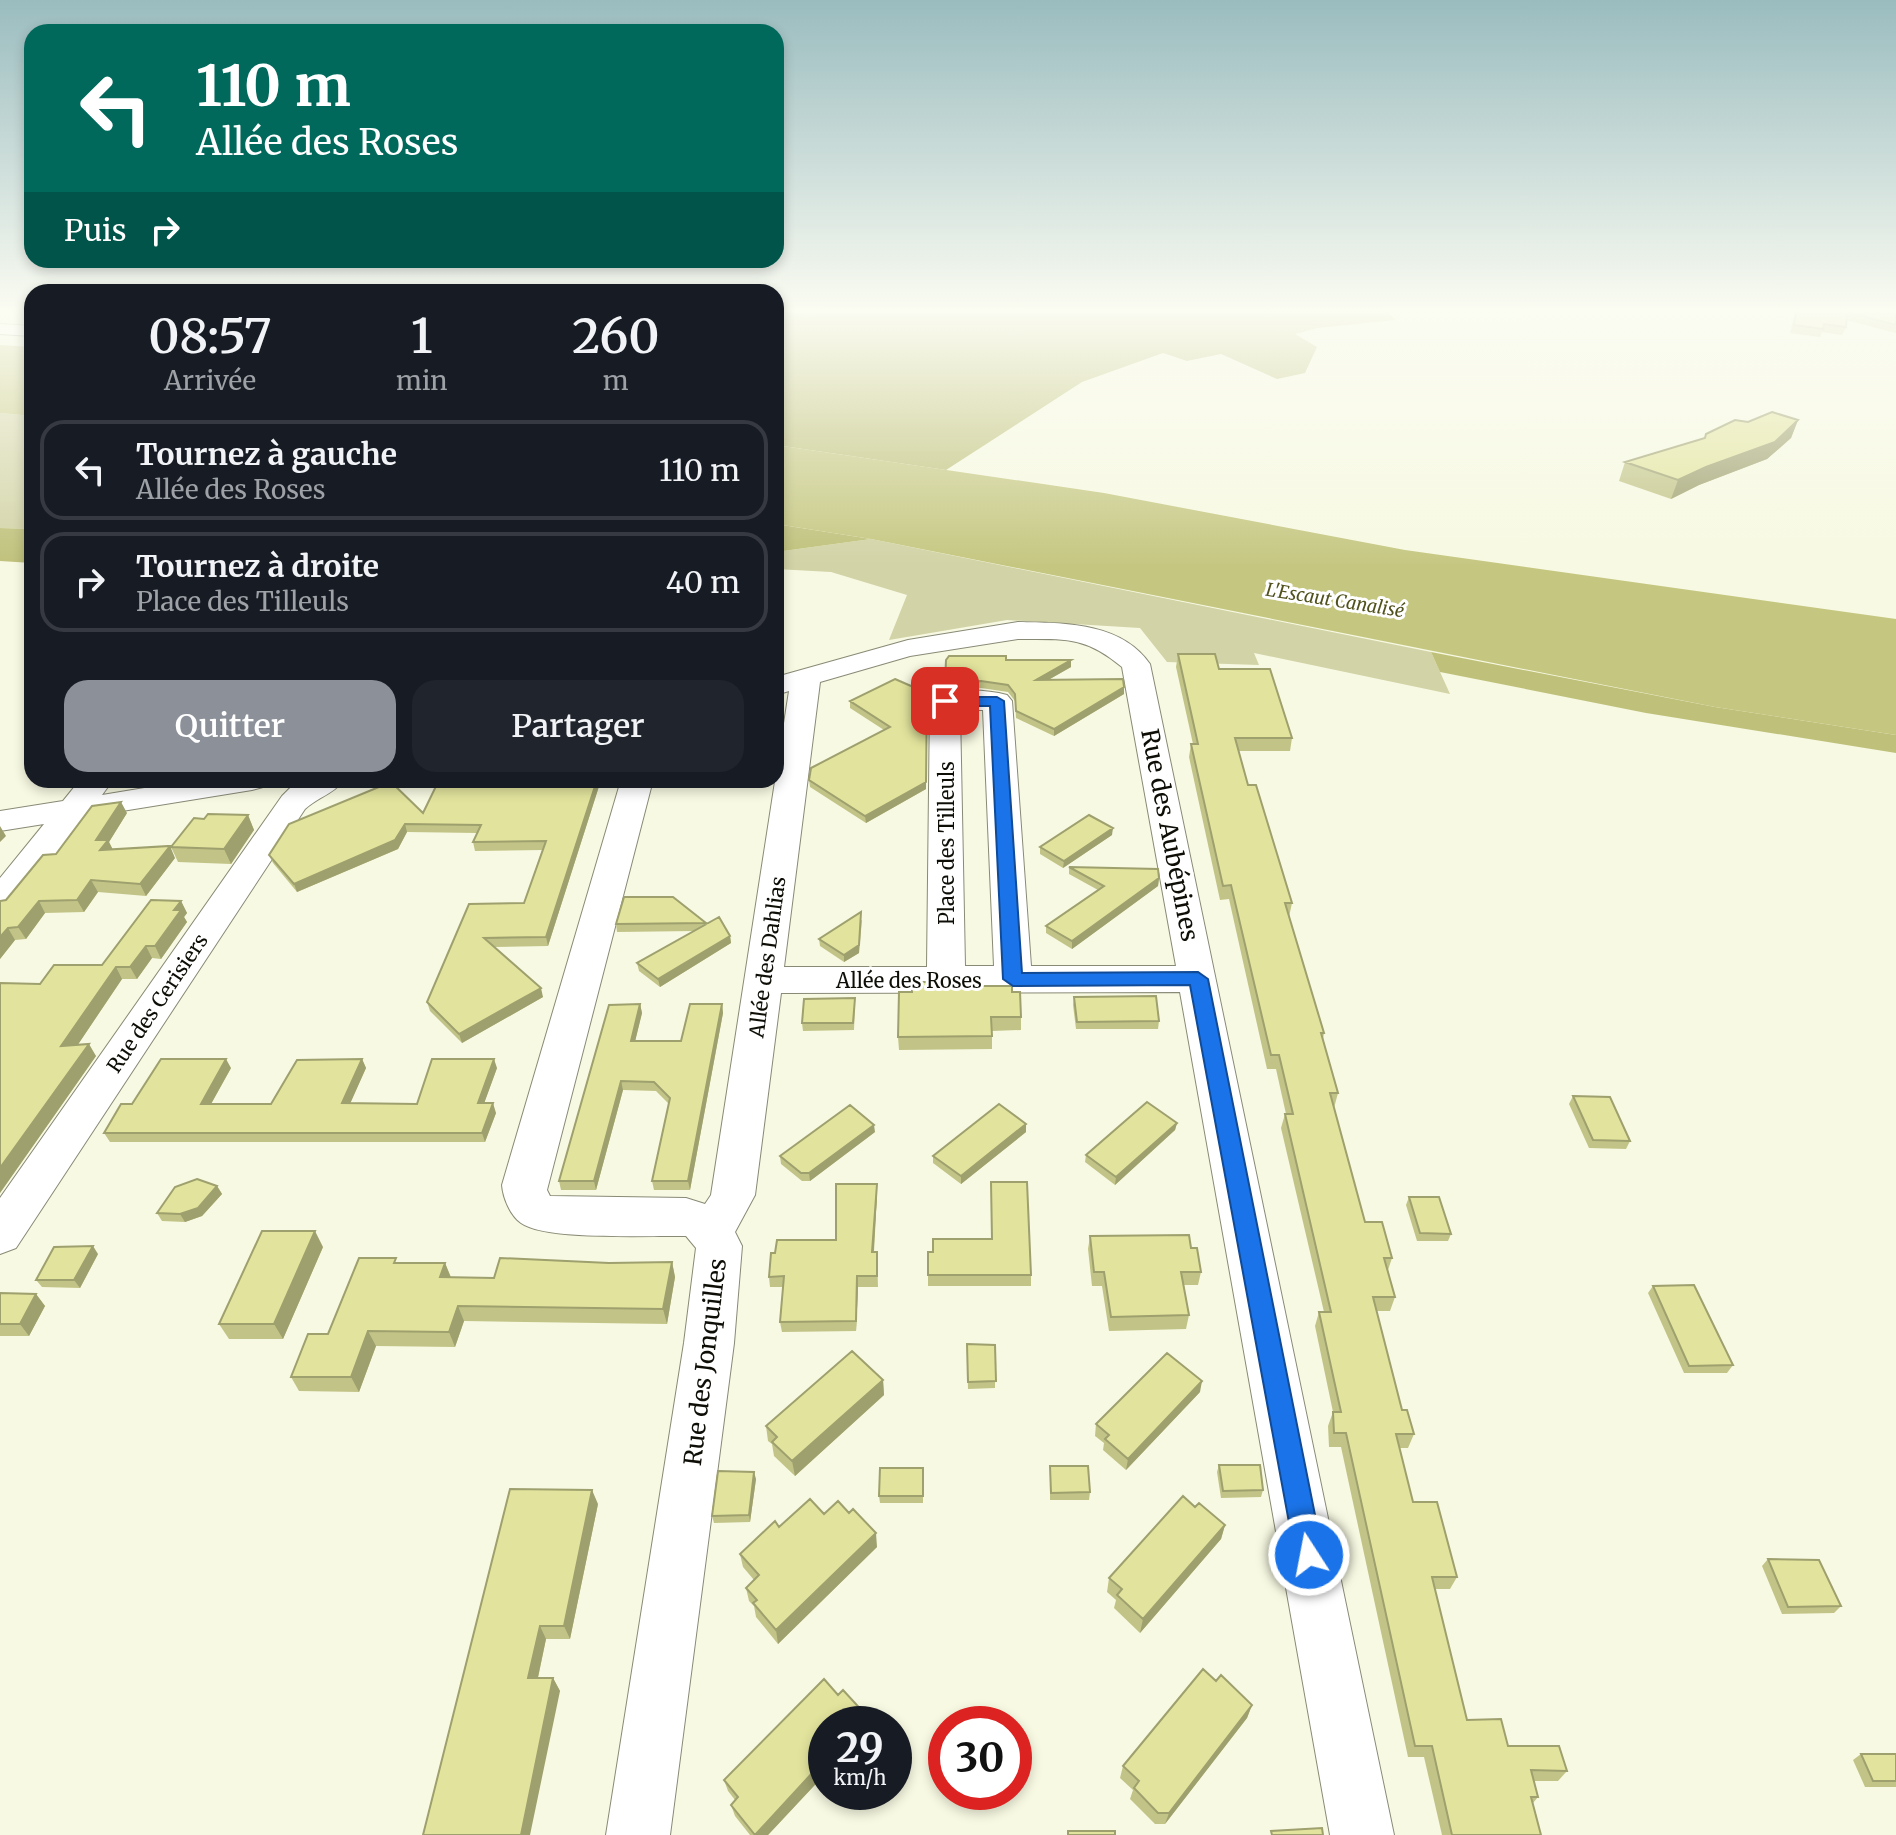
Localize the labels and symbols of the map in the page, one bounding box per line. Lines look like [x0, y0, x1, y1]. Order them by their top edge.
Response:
water label: L'Escaut Canalisé [1264, 578, 1407, 622]
pin [911, 667, 979, 735]
street label: Rue des Aubépines [1134, 726, 1206, 944]
street label: Place des Tilleuls [934, 761, 959, 925]
street label: Allée des Dahlias [743, 875, 791, 1040]
street label: Rue des Cerisiers [101, 929, 213, 1077]
street label: Allée des Roses [835, 968, 982, 993]
street label: Rue des Jonquilles [677, 1257, 733, 1467]
position arrow [1267, 1513, 1351, 1597]
speed limit sign: 30 [928, 1706, 1032, 1810]

